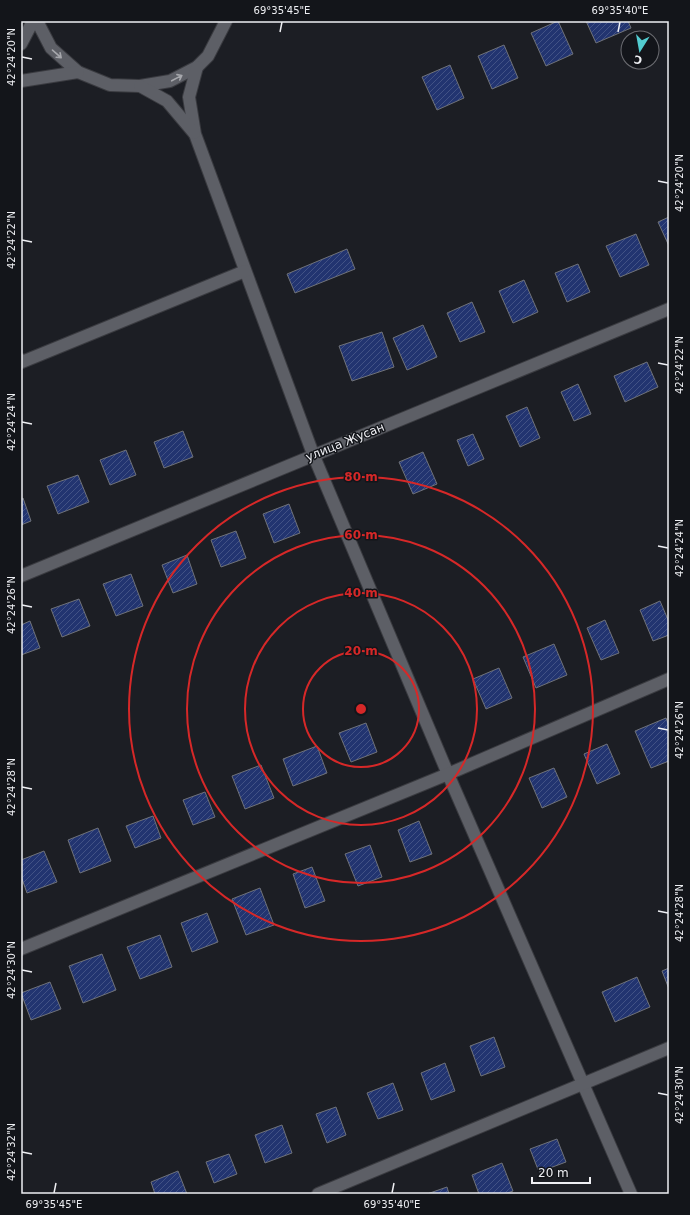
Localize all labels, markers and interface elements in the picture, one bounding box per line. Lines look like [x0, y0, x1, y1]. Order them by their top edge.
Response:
text: 69°35'45"E [254, 5, 310, 16]
text: 69°35'40"E [592, 5, 648, 16]
text: 42°24'20"N [6, 28, 17, 86]
north arrow [620, 30, 660, 70]
one-way arrow [52, 49, 63, 58]
text: С [633, 52, 643, 66]
one-way arrow [170, 73, 182, 81]
text: 42°24'20"N [674, 154, 685, 212]
text: 42°24'22"N [6, 211, 17, 269]
text: 42°24'22"N [674, 336, 685, 394]
text: 42°24'24"N [6, 393, 17, 451]
street label: улица Жусан [304, 420, 386, 464]
text: 80 m [344, 470, 378, 484]
text: 42°24'24"N [674, 519, 685, 577]
text: 60 m [344, 528, 378, 542]
text: 42°24'26"N [6, 576, 17, 634]
text: 40 m [344, 586, 378, 600]
text: 20 m [344, 644, 378, 658]
text: 42°24'26"N [674, 701, 685, 759]
centre of rings [354, 702, 368, 716]
text: 42°24'28"N [6, 758, 17, 816]
text: 42°24'28"N [674, 884, 685, 942]
text: 42°24'30"N [6, 941, 17, 999]
text: 42°24'30"N [674, 1066, 685, 1124]
text: 42°24'32"N [6, 1123, 17, 1181]
scale bar [532, 1159, 590, 1185]
text: 20 m [538, 1166, 569, 1180]
text: 69°35'45"E [26, 1199, 82, 1210]
text: 69°35'40"E [364, 1199, 420, 1210]

